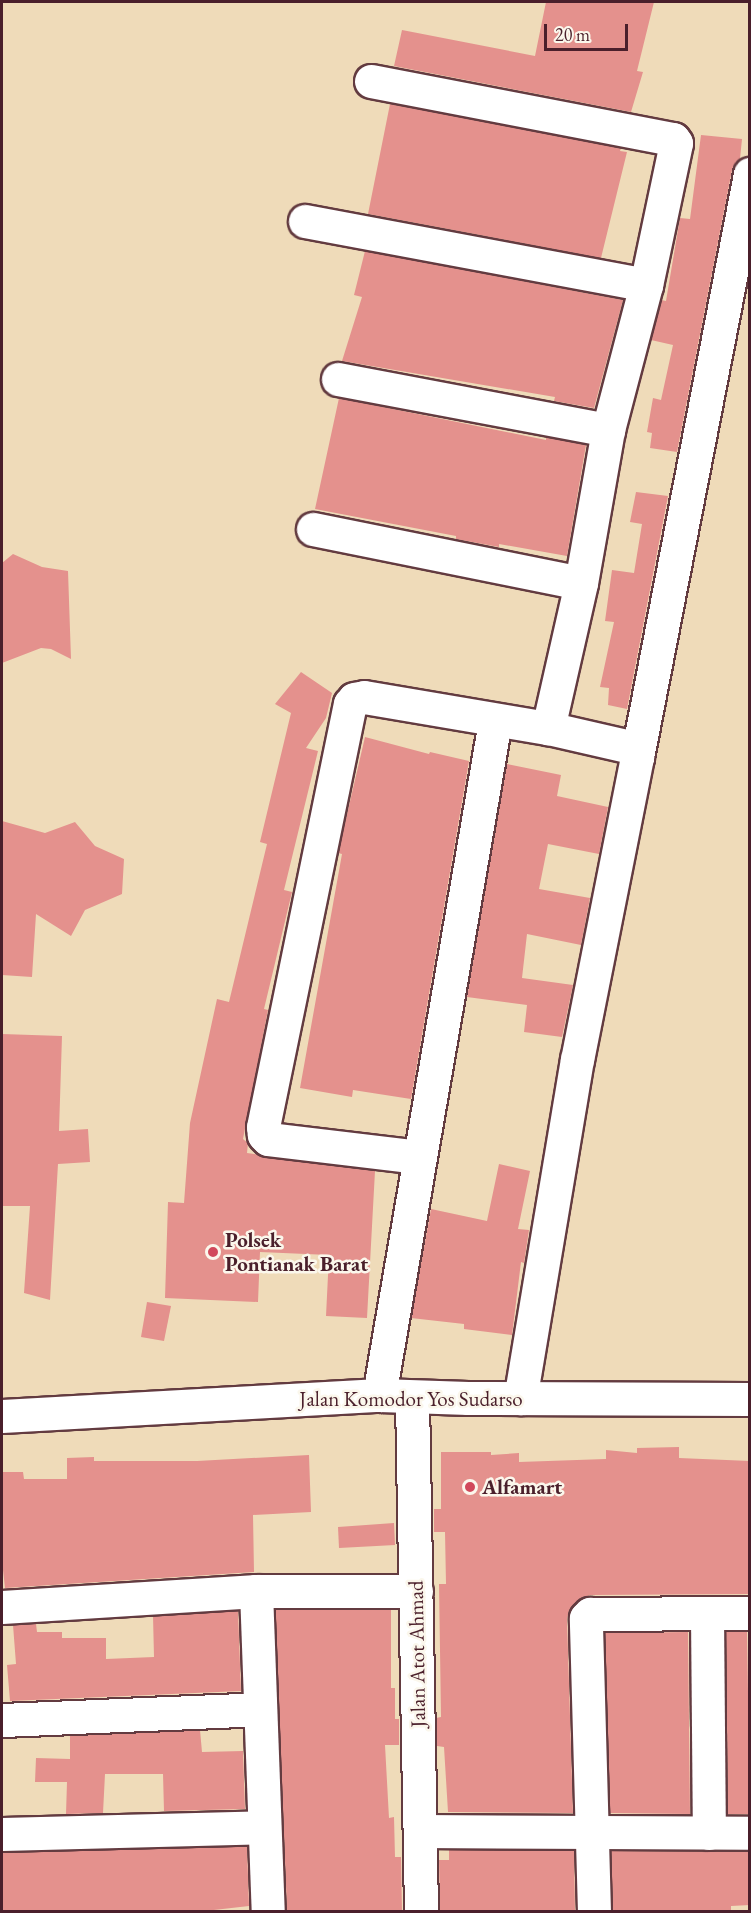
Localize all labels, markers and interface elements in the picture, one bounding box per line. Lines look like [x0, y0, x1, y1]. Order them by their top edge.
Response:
scale bar [547, 12, 631, 50]
text: 20 m [555, 23, 590, 46]
place label: Polsek Pontianak Barat [225, 1227, 368, 1277]
marker: Polsek Pontianak Barat [206, 1245, 220, 1259]
street label: Jalan Komodor Yos Sudarso [299, 1386, 523, 1412]
place label: Alfamart [482, 1474, 562, 1500]
marker: Alfamart [463, 1480, 477, 1494]
street label: Jalan Atot Ahmad [403, 1580, 431, 1728]

